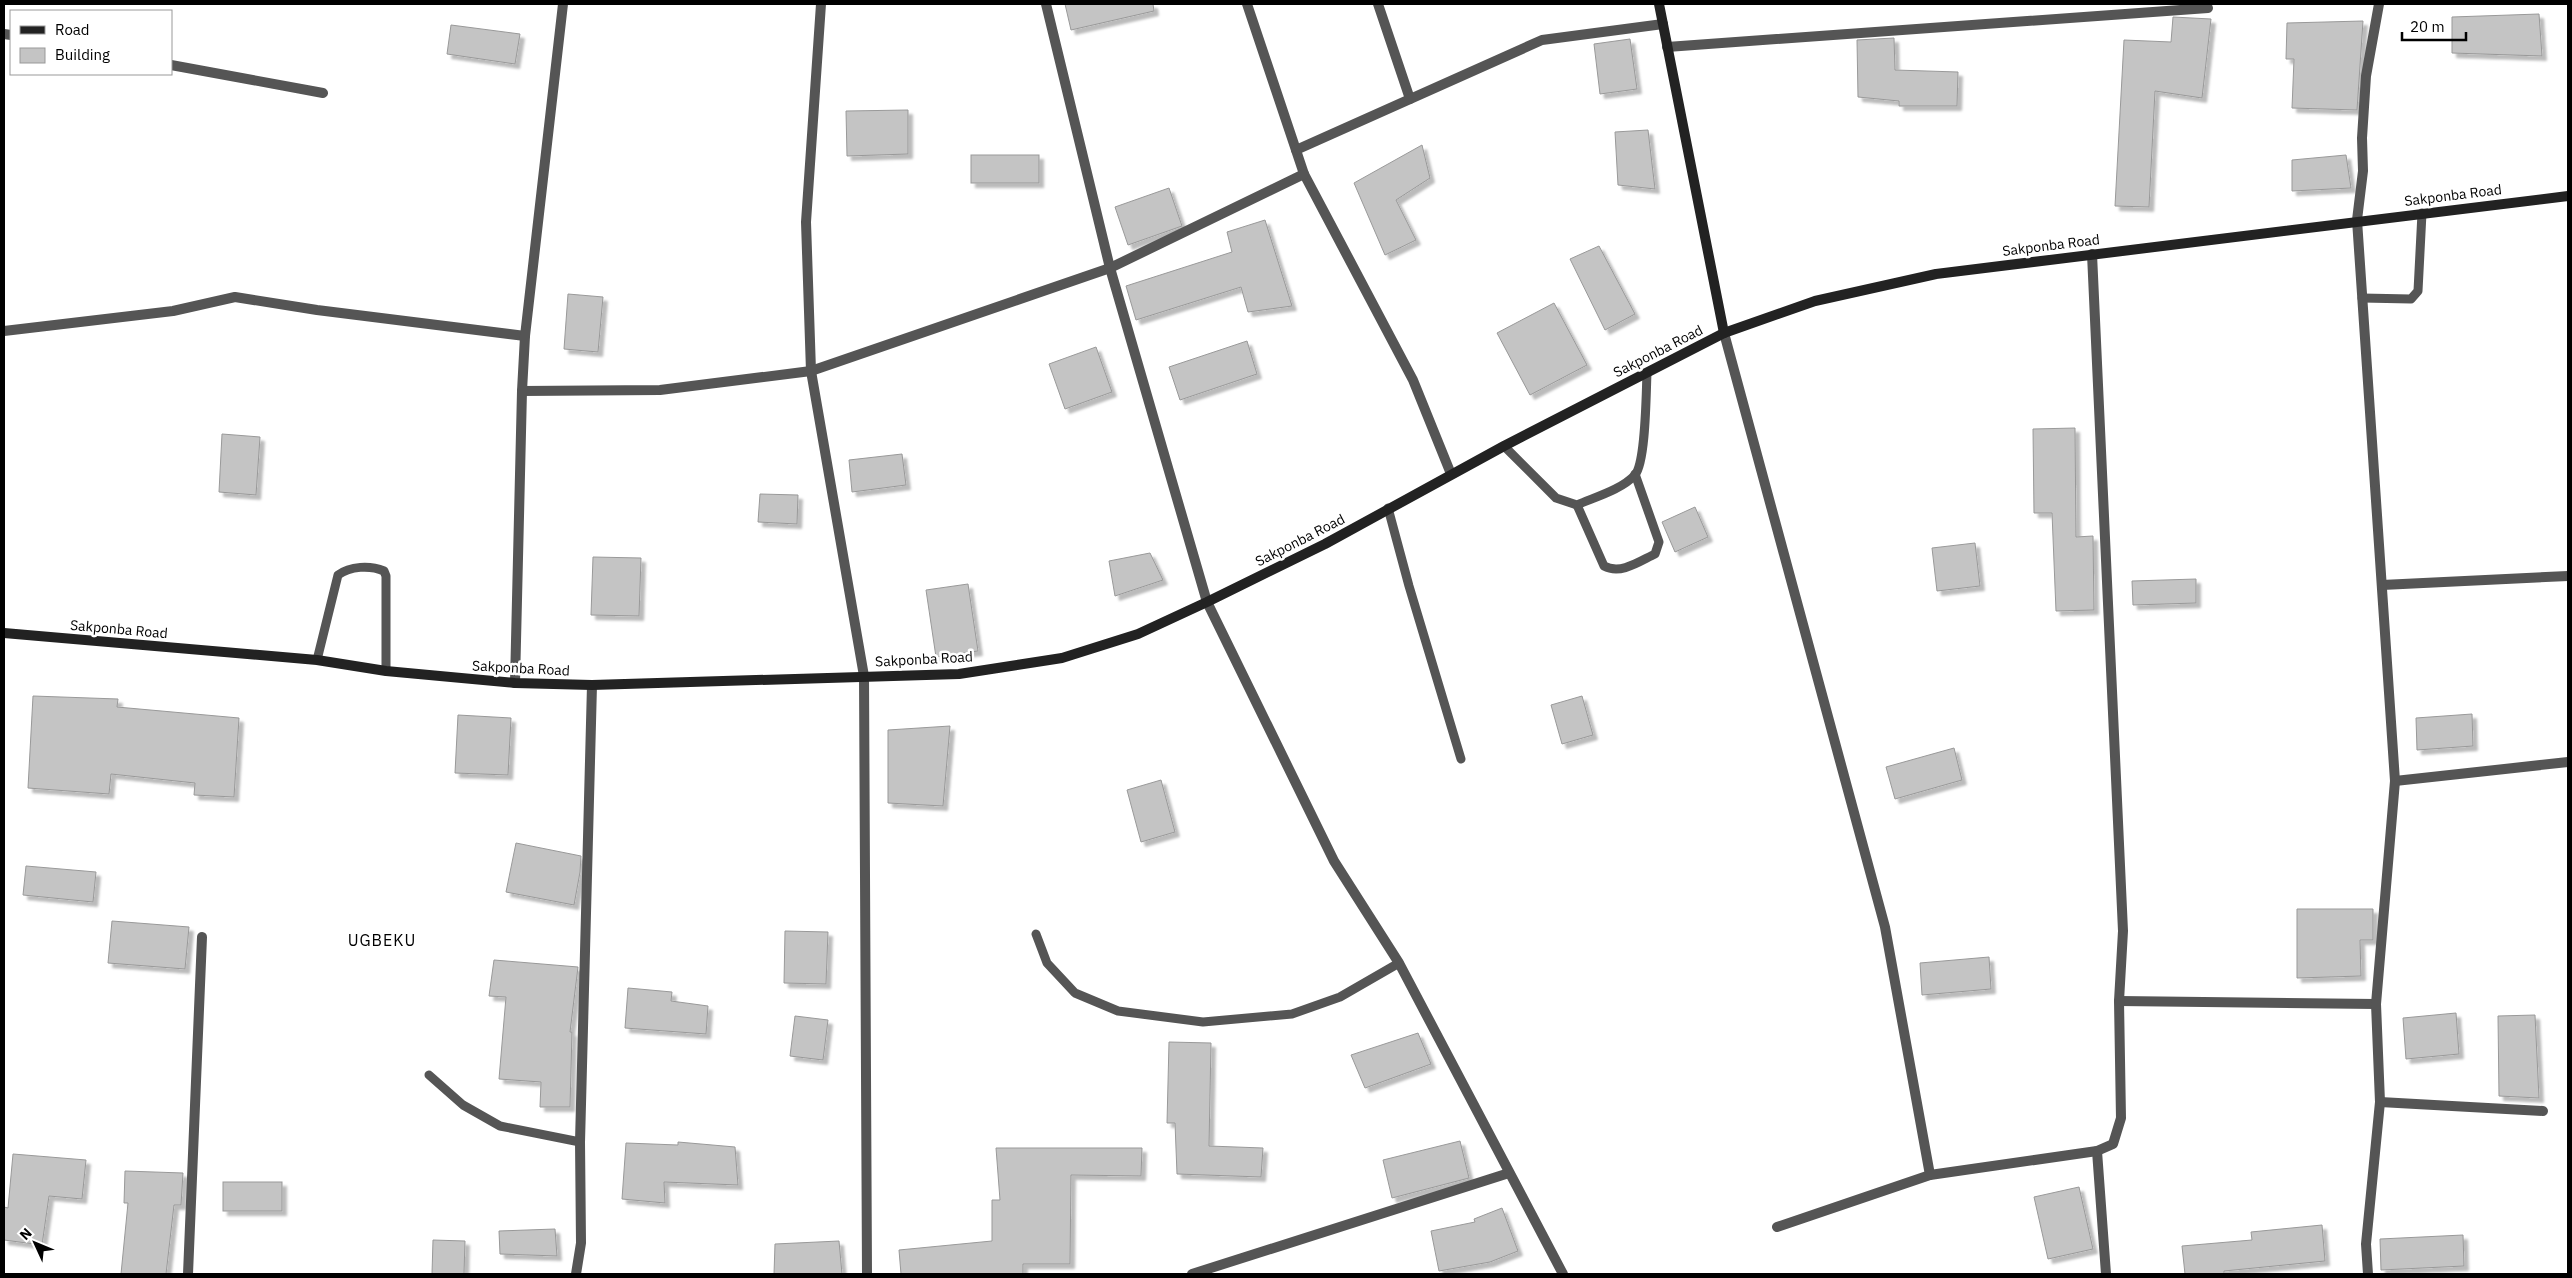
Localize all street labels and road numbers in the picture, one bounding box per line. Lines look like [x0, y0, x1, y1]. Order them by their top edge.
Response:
street label: Sakponba Road [2403, 180, 2503, 210]
street label: Sakponba Road [2001, 230, 2101, 260]
street label: Sakponba Road [1610, 321, 1706, 381]
street label: Sakponba Road [1252, 510, 1348, 570]
street label: Sakponba Road [69, 616, 169, 642]
street label: Sakponba Road [875, 647, 973, 671]
street label: Sakponba Road [472, 656, 570, 680]

